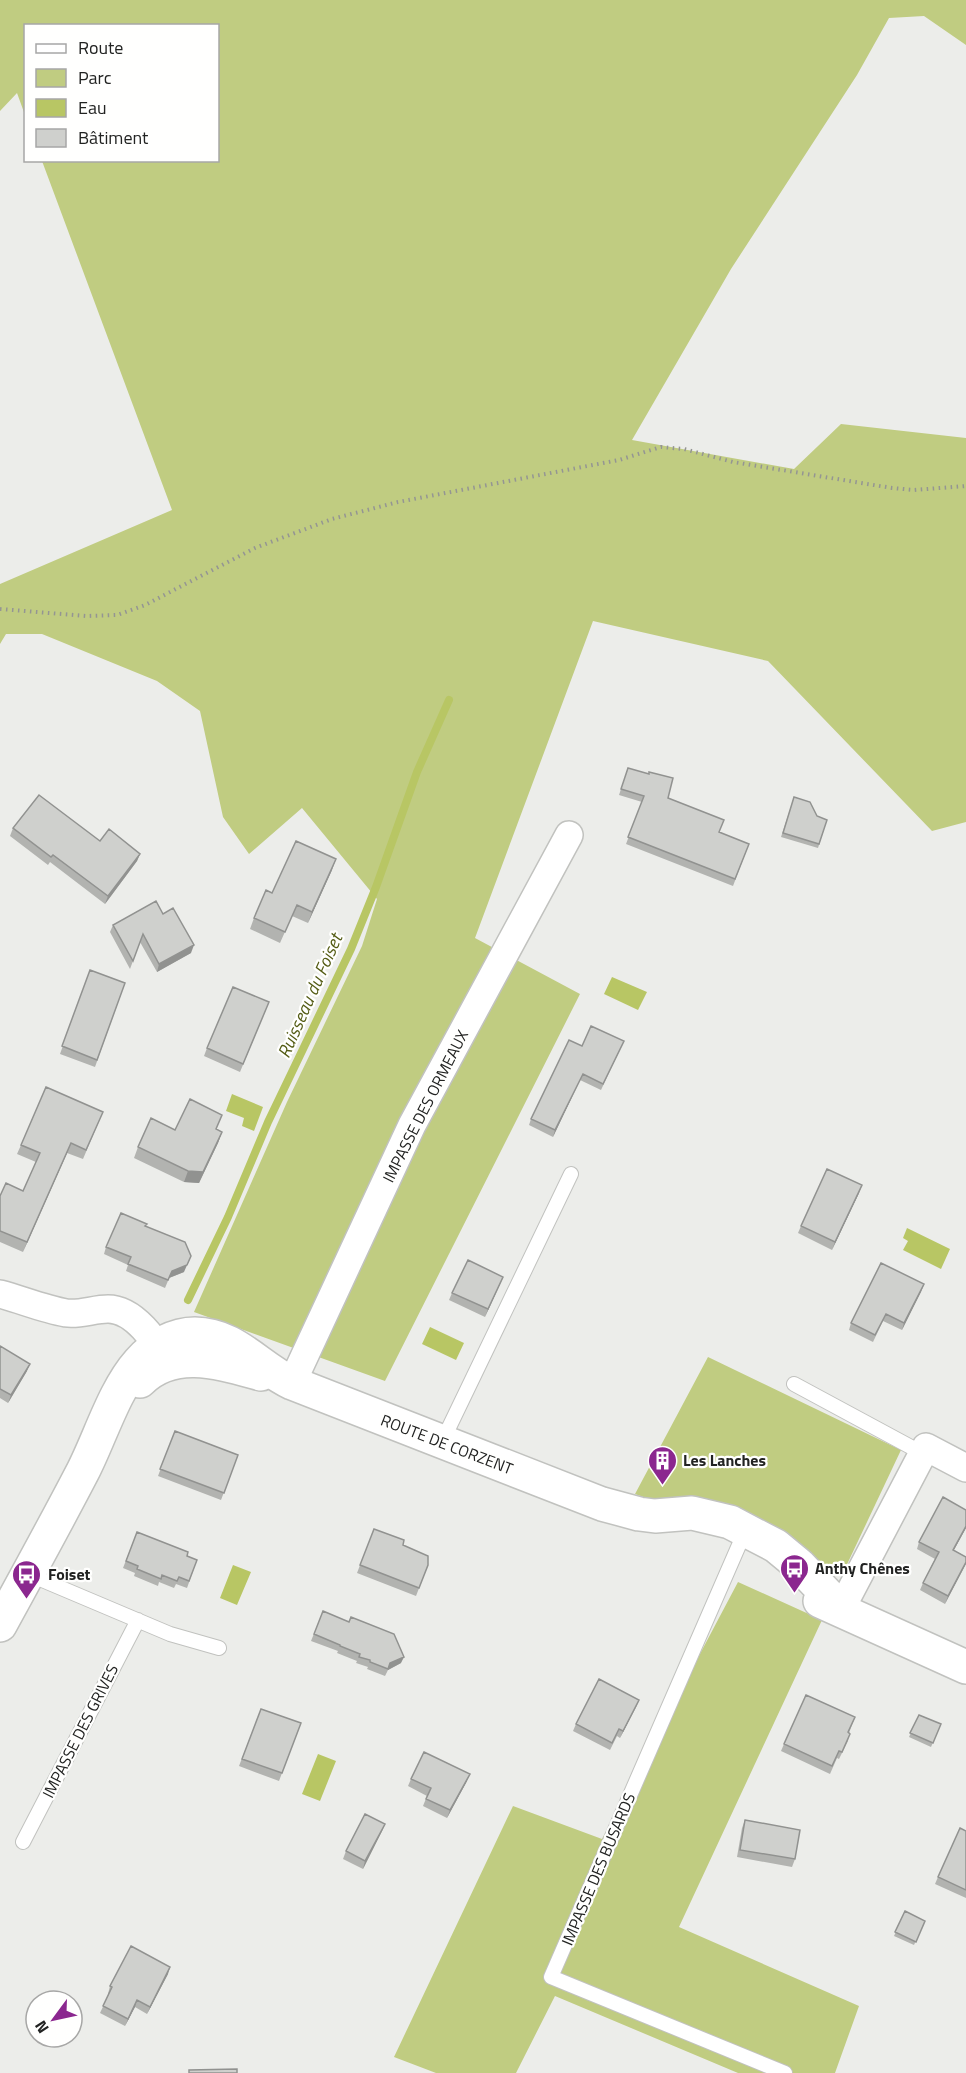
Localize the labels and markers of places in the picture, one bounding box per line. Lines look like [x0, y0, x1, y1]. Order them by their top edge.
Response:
building icon: Les Lanches [646, 1444, 678, 1486]
place label: Les Lanches [683, 1448, 766, 1472]
bus stop icon: Anthy Chênes [778, 1552, 810, 1594]
place label: Anthy Chênes [815, 1556, 910, 1580]
bus stop icon: Foiset [11, 1558, 43, 1600]
place label: Foiset [48, 1562, 91, 1586]

